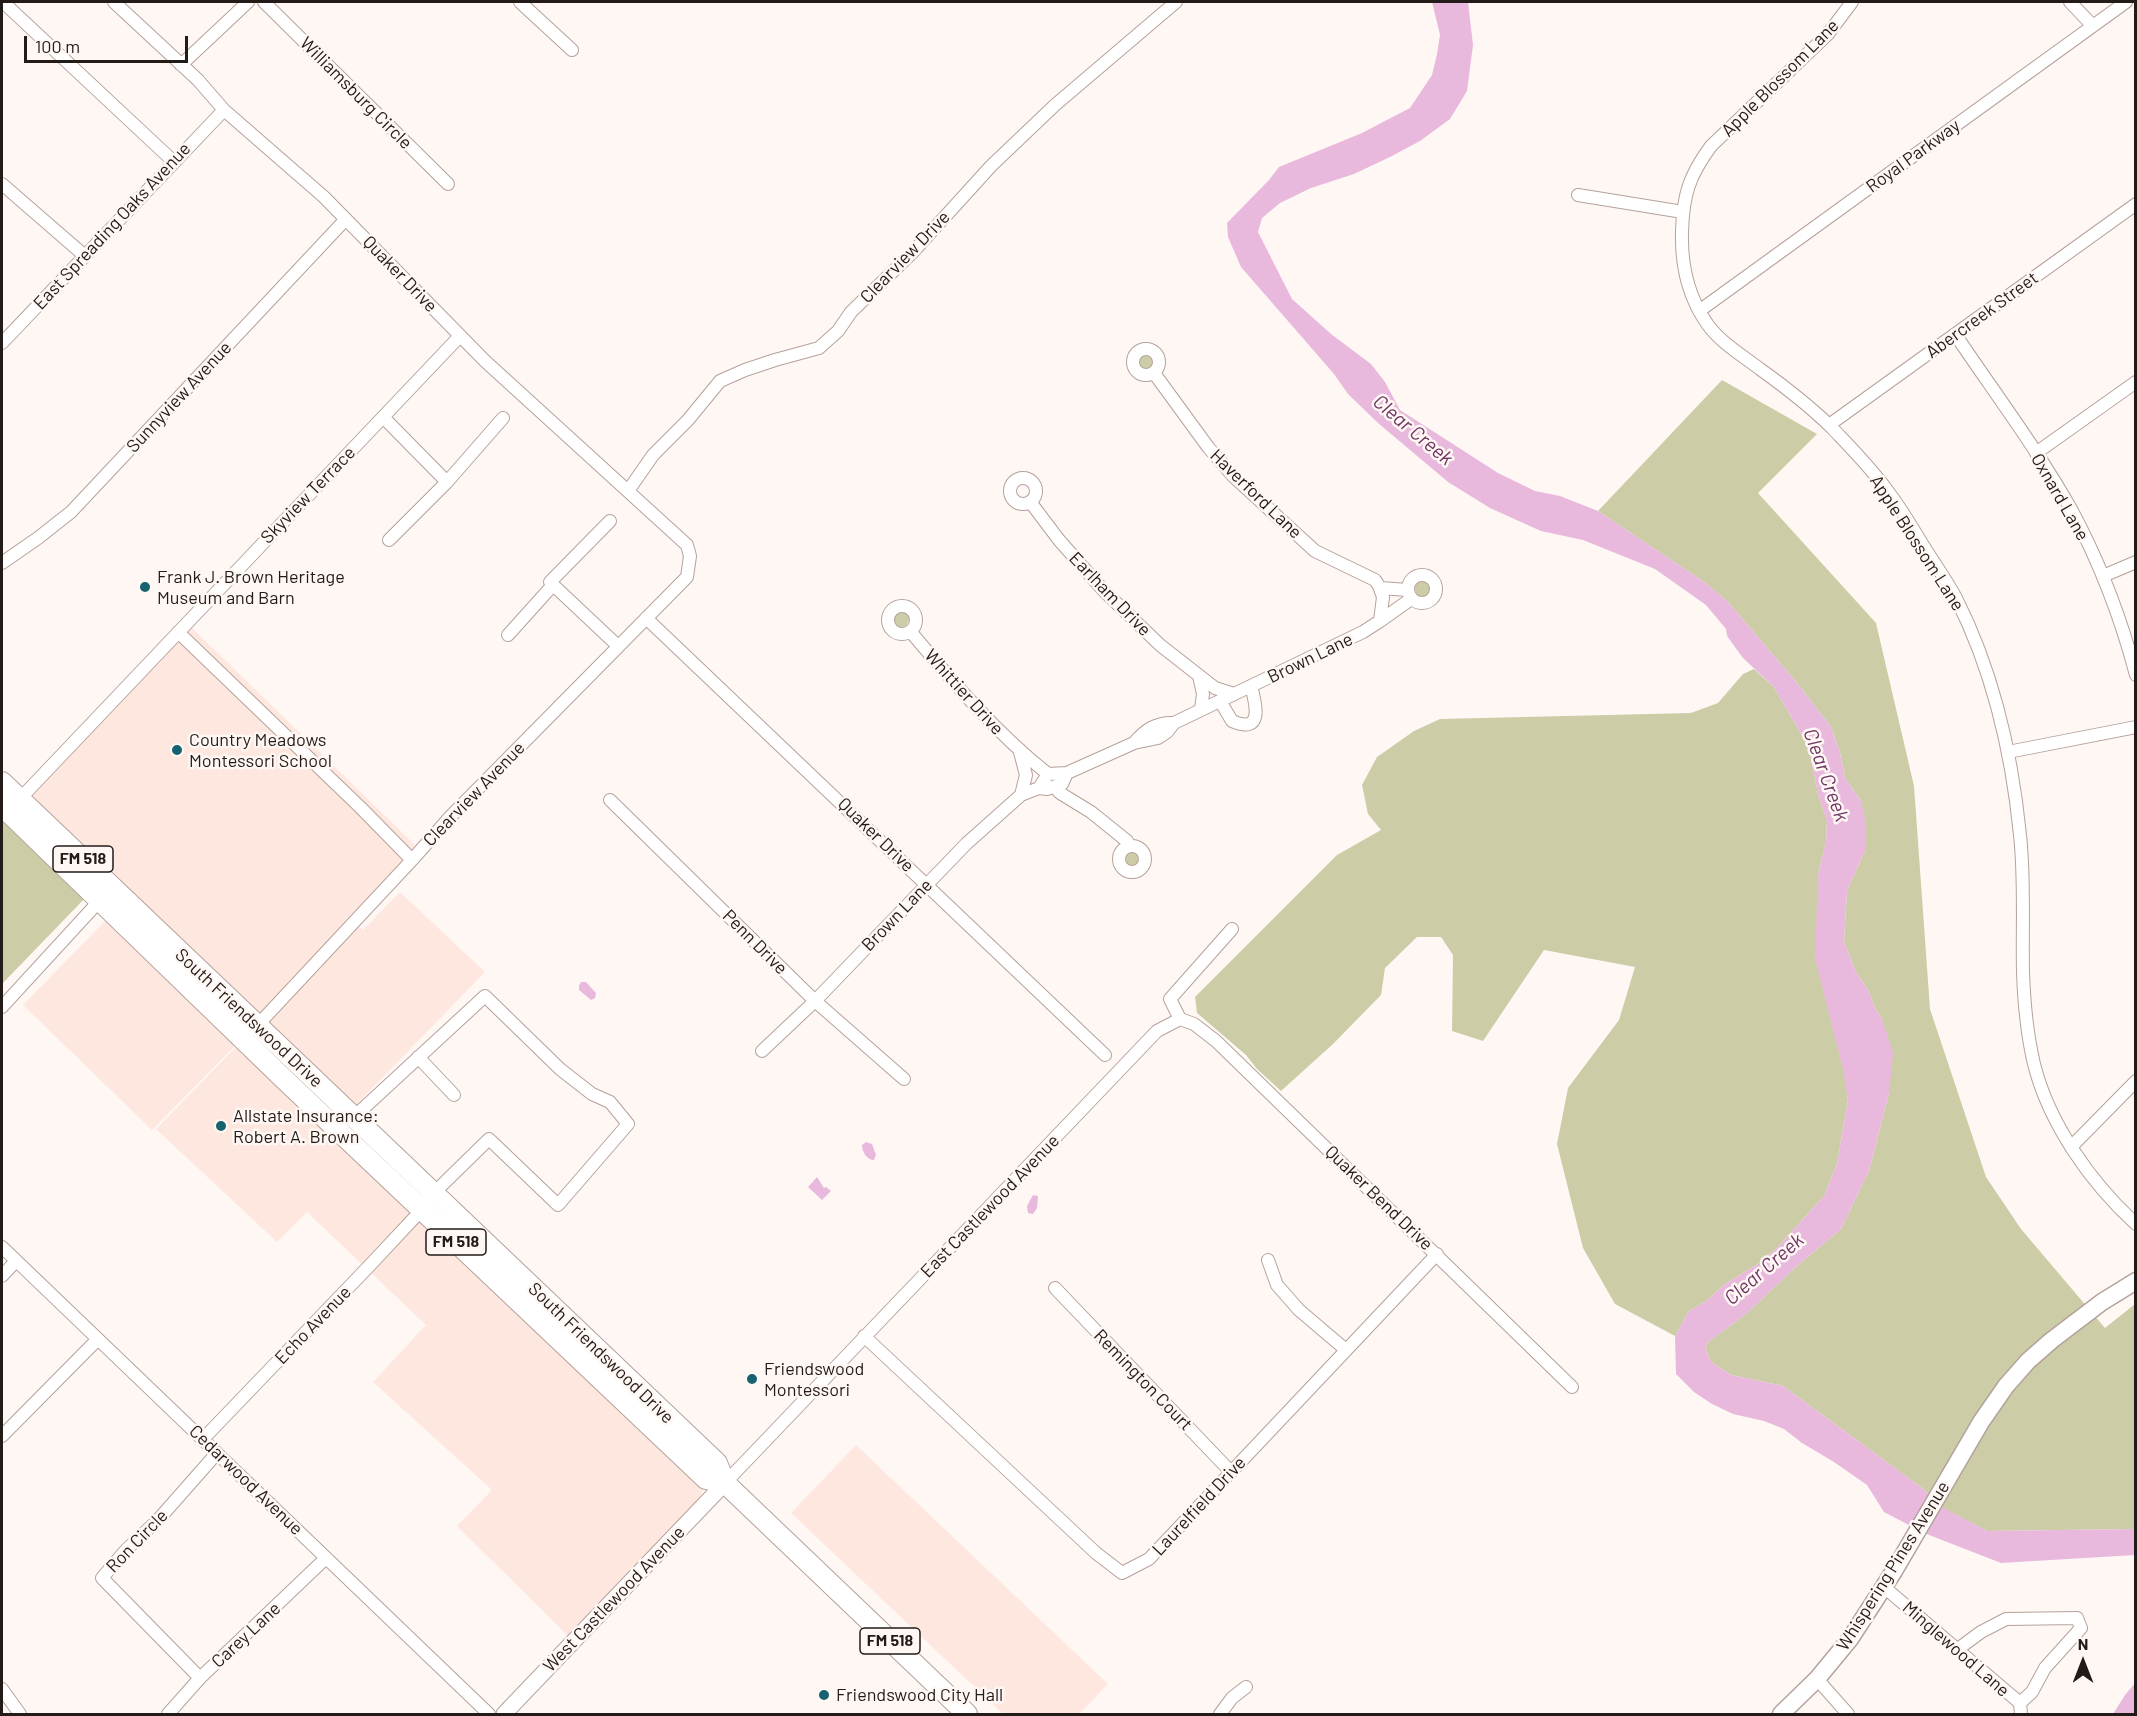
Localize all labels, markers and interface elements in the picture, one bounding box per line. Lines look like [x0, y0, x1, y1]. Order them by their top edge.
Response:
street label: Apple Blossom Lane [1717, 15, 1843, 141]
scale bar [27, 24, 190, 62]
street label: Williamsburg Circle [295, 32, 417, 154]
text: 100 m [35, 35, 80, 57]
street label: Royal Parkway [1862, 115, 1964, 197]
street label: East Spreading Oaks Avenue [29, 138, 195, 314]
street label: Clearview Drive [856, 206, 954, 308]
street label: Quaker Drive [358, 231, 442, 317]
street label: Abercreek Street [1922, 267, 2042, 363]
street label: Sunnyview Avenue [122, 337, 236, 457]
water label: Clear Creek [1368, 390, 1458, 470]
street label: Skyview Terrace [256, 442, 360, 548]
street label: Haverford Lane [1206, 445, 1306, 543]
street label: Oxnard Lane [2026, 450, 2094, 544]
street label: Apple Blossom Lane [1865, 471, 1969, 615]
street label: Earlham Drive [1065, 548, 1155, 640]
place label: Frank J. Brown Heritage Museum and Barn [157, 566, 345, 608]
marker: Frank J. Brown Heritage Museum and Barn [138, 580, 152, 594]
street label: Brown Lane [1264, 628, 1356, 688]
street label: Whittier Drive [920, 645, 1008, 739]
water label: Clear Creek [1798, 725, 1854, 825]
place label: Country Meadows Montessori School [189, 729, 332, 771]
street label: Clearview Avenue [419, 737, 529, 851]
marker: Country Meadows Montessori School [170, 743, 184, 757]
street label: Quaker Drive [833, 793, 919, 877]
road number: FM 518 [53, 846, 113, 872]
street label: Brown Lane [857, 874, 937, 956]
street label: Penn Drive [718, 905, 792, 979]
street label: South Friendswood Drive [171, 944, 327, 1092]
place label: Allstate Insurance: Robert A. Brown [233, 1105, 379, 1148]
marker: Allstate Insurance: Robert A. Brown [214, 1119, 228, 1133]
street label: East Castlewood Avenue [916, 1130, 1064, 1282]
street label: Quaker Bend Drive [1321, 1141, 1437, 1255]
water label: Clear Creek [1719, 1228, 1809, 1310]
road number: FM 518 [426, 1229, 486, 1255]
street label: South Friendswood Drive [524, 1278, 678, 1428]
street label: Echo Avenue [270, 1281, 356, 1369]
street label: Remington Court [1089, 1325, 1197, 1435]
place label: Friendswood Montessori [764, 1358, 864, 1400]
marker: Friendswood Montessori [745, 1372, 759, 1386]
street label: Cedarwood Avenue [185, 1420, 307, 1540]
street label: Laurelfield Drive [1148, 1452, 1250, 1560]
street label: Whispering Pines Avenue [1832, 1477, 1954, 1655]
street label: Ron Circle [102, 1505, 172, 1577]
street label: West Castlewood Avenue [539, 1521, 689, 1677]
street label: Minglewood Lane [1898, 1597, 2014, 1701]
street label: Carey Lane [207, 1598, 285, 1672]
road number: FM 518 [860, 1628, 920, 1654]
north arrow [2053, 1632, 2113, 1692]
text: N [2078, 1634, 2088, 1653]
place label: Friendswood City Hall [836, 1684, 1003, 1706]
marker: Friendswood City Hall [817, 1688, 831, 1702]

